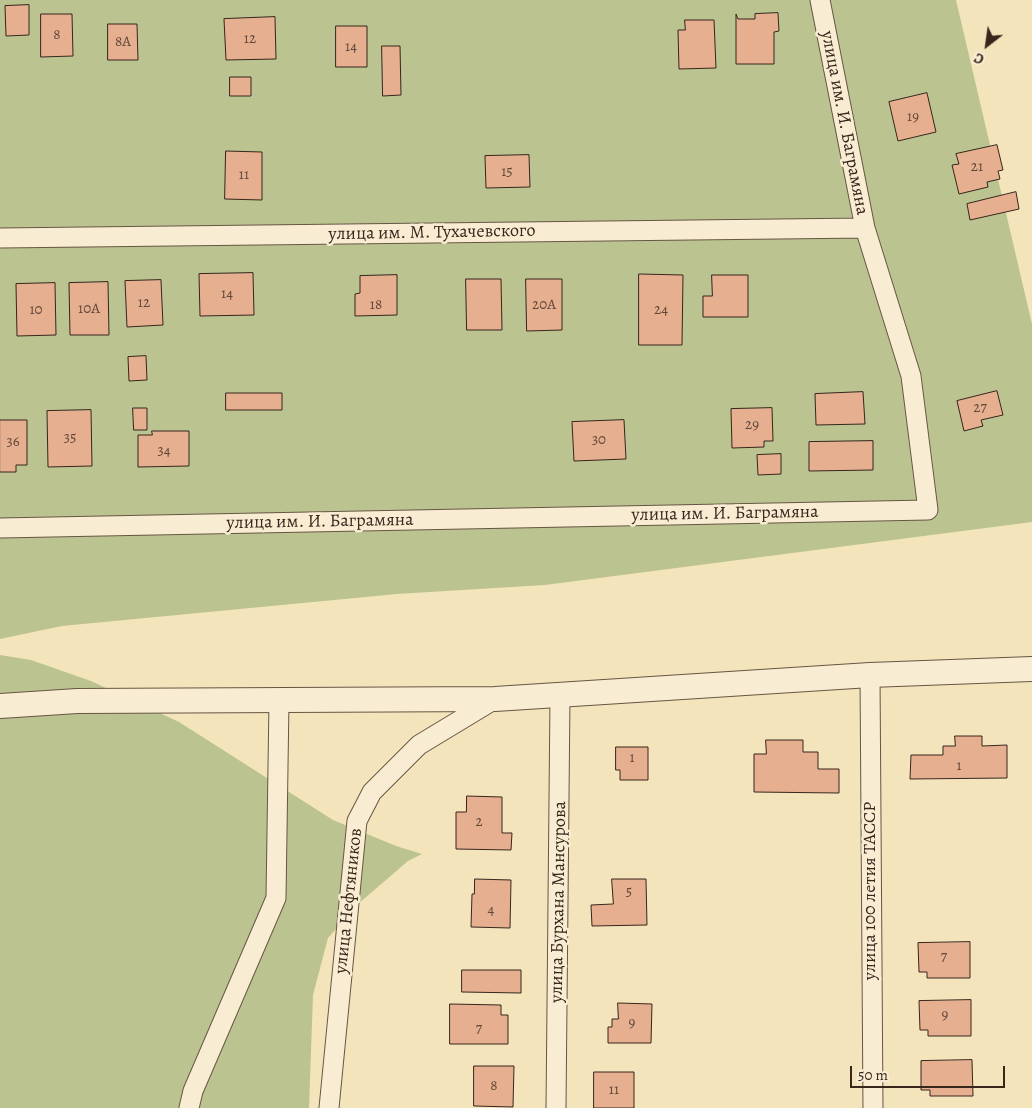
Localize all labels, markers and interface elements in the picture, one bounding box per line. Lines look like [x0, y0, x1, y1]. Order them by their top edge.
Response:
north arrow [962, 20, 1012, 70]
house number: 8 [53, 26, 61, 44]
street label: улица им. И. Баграмяна [816, 29, 872, 217]
house number: 12 [244, 30, 256, 48]
house number: 8А [115, 33, 131, 51]
house number: 14 [345, 38, 357, 56]
text: С [971, 48, 988, 69]
house number: 19 [907, 108, 919, 126]
house number: 21 [971, 158, 983, 176]
house number: 15 [501, 163, 513, 181]
house number: 11 [239, 166, 249, 184]
street label: улица им. М. Тухачевского [328, 220, 536, 246]
house number: 14 [221, 285, 233, 303]
house number: 12 [138, 294, 150, 312]
house number: 18 [370, 296, 382, 314]
house number: 20А [532, 296, 556, 314]
house number: 10А [78, 300, 100, 318]
house number: 10 [29, 301, 43, 319]
house number: 24 [654, 301, 668, 319]
house number: 27 [973, 399, 987, 417]
house number: 29 [745, 416, 759, 434]
house number: 35 [64, 429, 76, 447]
house number: 30 [592, 431, 606, 449]
house number: 36 [6, 433, 20, 451]
house number: 34 [157, 442, 171, 460]
street label: улица им. И. Баграмяна [631, 502, 819, 526]
street label: улица им. И. Баграмяна [226, 510, 414, 534]
house number: 1 [629, 749, 635, 767]
house number: 1 [956, 757, 962, 775]
street label: улица Бурхана Мансурова [546, 801, 572, 1003]
street label: улица 100 летия ТАССР [860, 802, 882, 980]
house number: 2 [475, 813, 483, 831]
street label: улица Нефтяников [331, 827, 367, 975]
house number: 5 [626, 883, 632, 901]
house number: 4 [488, 901, 494, 919]
house number: 7 [941, 948, 947, 966]
house number: 9 [942, 1006, 948, 1024]
house number: 9 [629, 1014, 635, 1032]
house number: 7 [476, 1020, 482, 1038]
scale bar [852, 1056, 1007, 1088]
text: 50 m [858, 1065, 888, 1085]
house number: 8 [490, 1077, 498, 1095]
house number: 11 [609, 1081, 619, 1099]

